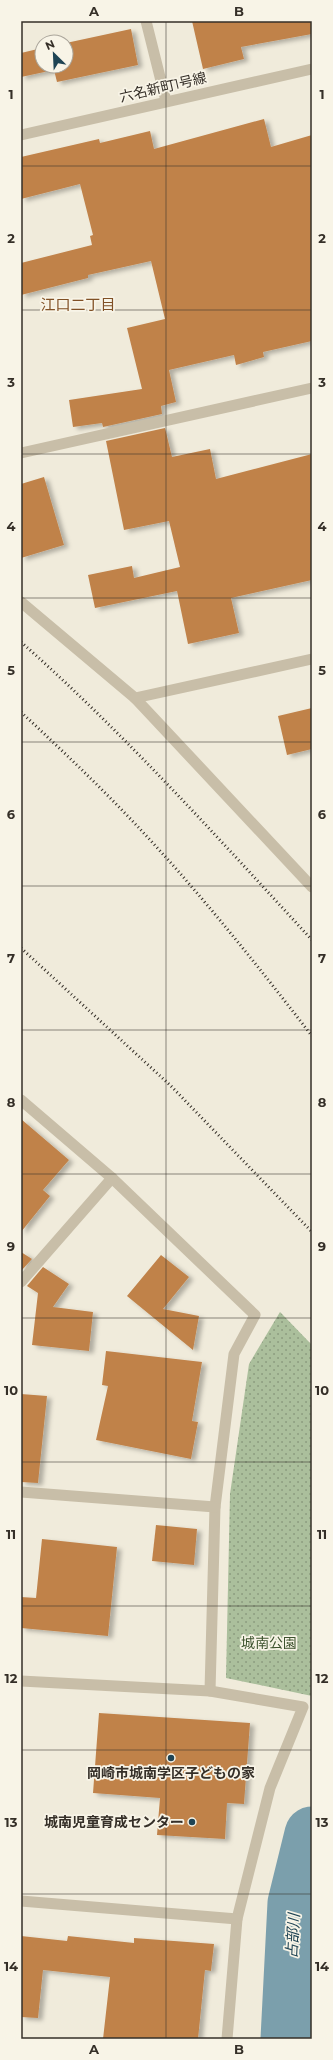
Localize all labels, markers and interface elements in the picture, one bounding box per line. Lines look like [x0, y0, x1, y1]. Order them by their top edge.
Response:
text: A [88, 3, 100, 19]
text: B [234, 3, 244, 19]
north arrow [34, 34, 74, 74]
text: N [43, 37, 57, 53]
street label: 六名新町1号線 [118, 68, 208, 106]
text: 1 [8, 86, 14, 102]
text: 1 [319, 86, 325, 102]
text: 2 [7, 230, 15, 246]
text: 2 [318, 230, 326, 246]
district label: 江口二丁目 [40, 295, 116, 314]
text: 3 [6, 374, 15, 390]
text: 3 [317, 374, 326, 390]
text: 4 [7, 518, 16, 534]
text: 4 [318, 518, 327, 534]
text: 5 [7, 662, 15, 678]
text: 5 [318, 662, 326, 678]
text: 6 [7, 806, 16, 822]
text: 6 [318, 806, 327, 822]
text: 7 [7, 950, 15, 966]
text: 7 [318, 950, 326, 966]
text: 8 [7, 1094, 16, 1110]
text: 8 [318, 1094, 327, 1110]
text: 9 [7, 1238, 15, 1254]
text: 9 [318, 1238, 326, 1254]
text: 10 [4, 1382, 18, 1398]
text: 10 [315, 1382, 329, 1398]
text: 11 [6, 1526, 16, 1542]
text: 11 [317, 1526, 327, 1542]
park label: 城南公園 [241, 1634, 297, 1652]
text: 12 [5, 1670, 18, 1686]
text: 12 [316, 1670, 329, 1686]
marker: 岡崎市城南学区子どもの家 [166, 1753, 176, 1763]
place label: 岡崎市城南学区子どもの家 [87, 1764, 255, 1782]
place label: 城南児童育成センター [44, 1813, 184, 1831]
text: 13 [5, 1814, 18, 1830]
text: 13 [316, 1814, 329, 1830]
marker: 城南児童育成センター [187, 1817, 197, 1827]
water label: 占部川 [282, 1911, 303, 1959]
text: 14 [4, 1958, 18, 1974]
text: 14 [315, 1958, 329, 1974]
text: A [88, 2041, 100, 2057]
text: B [234, 2041, 244, 2057]

